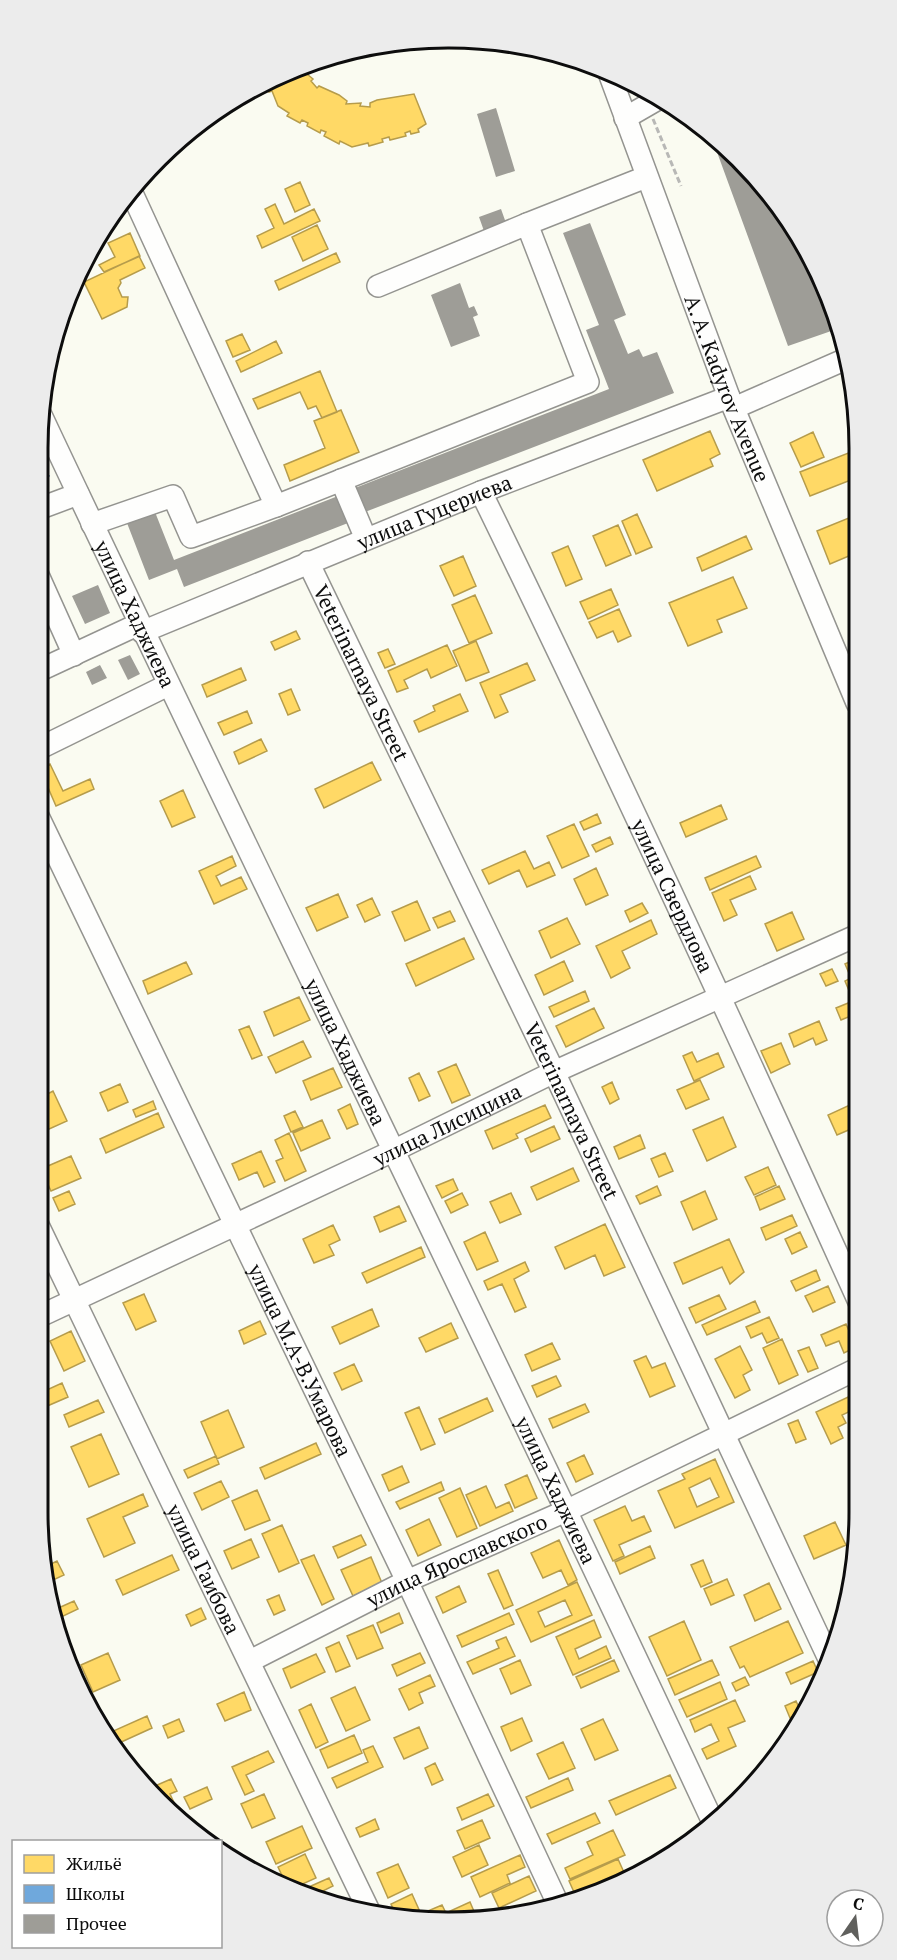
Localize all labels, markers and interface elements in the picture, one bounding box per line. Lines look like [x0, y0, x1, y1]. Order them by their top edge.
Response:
street label: A. A. Kadyrov Avenue [678, 291, 777, 486]
street label: улица Гуцериева [352, 467, 516, 556]
street label: улица Хаджиева [88, 535, 183, 692]
street label: Veterinarnaya Street [307, 580, 416, 766]
street label: улица Свердлова [625, 813, 721, 977]
street label: улица Хаджиева [298, 973, 393, 1130]
street label: Veterinarnaya Street [518, 1018, 626, 1204]
street label: улица Лисицина [367, 1076, 526, 1173]
street label: улица М.А-В.Умарова [242, 1258, 359, 1461]
street label: улица Хаджиева [509, 1411, 604, 1568]
street label: улица Гаибова [160, 1498, 248, 1639]
street label: улица Ярославского [361, 1507, 551, 1614]
legend [12, 1840, 222, 1948]
text: Жильё [66, 1851, 122, 1875]
text: Школы [66, 1881, 125, 1905]
north arrow [825, 1888, 885, 1948]
text: С [851, 1892, 866, 1915]
text: Прочее [66, 1911, 127, 1935]

